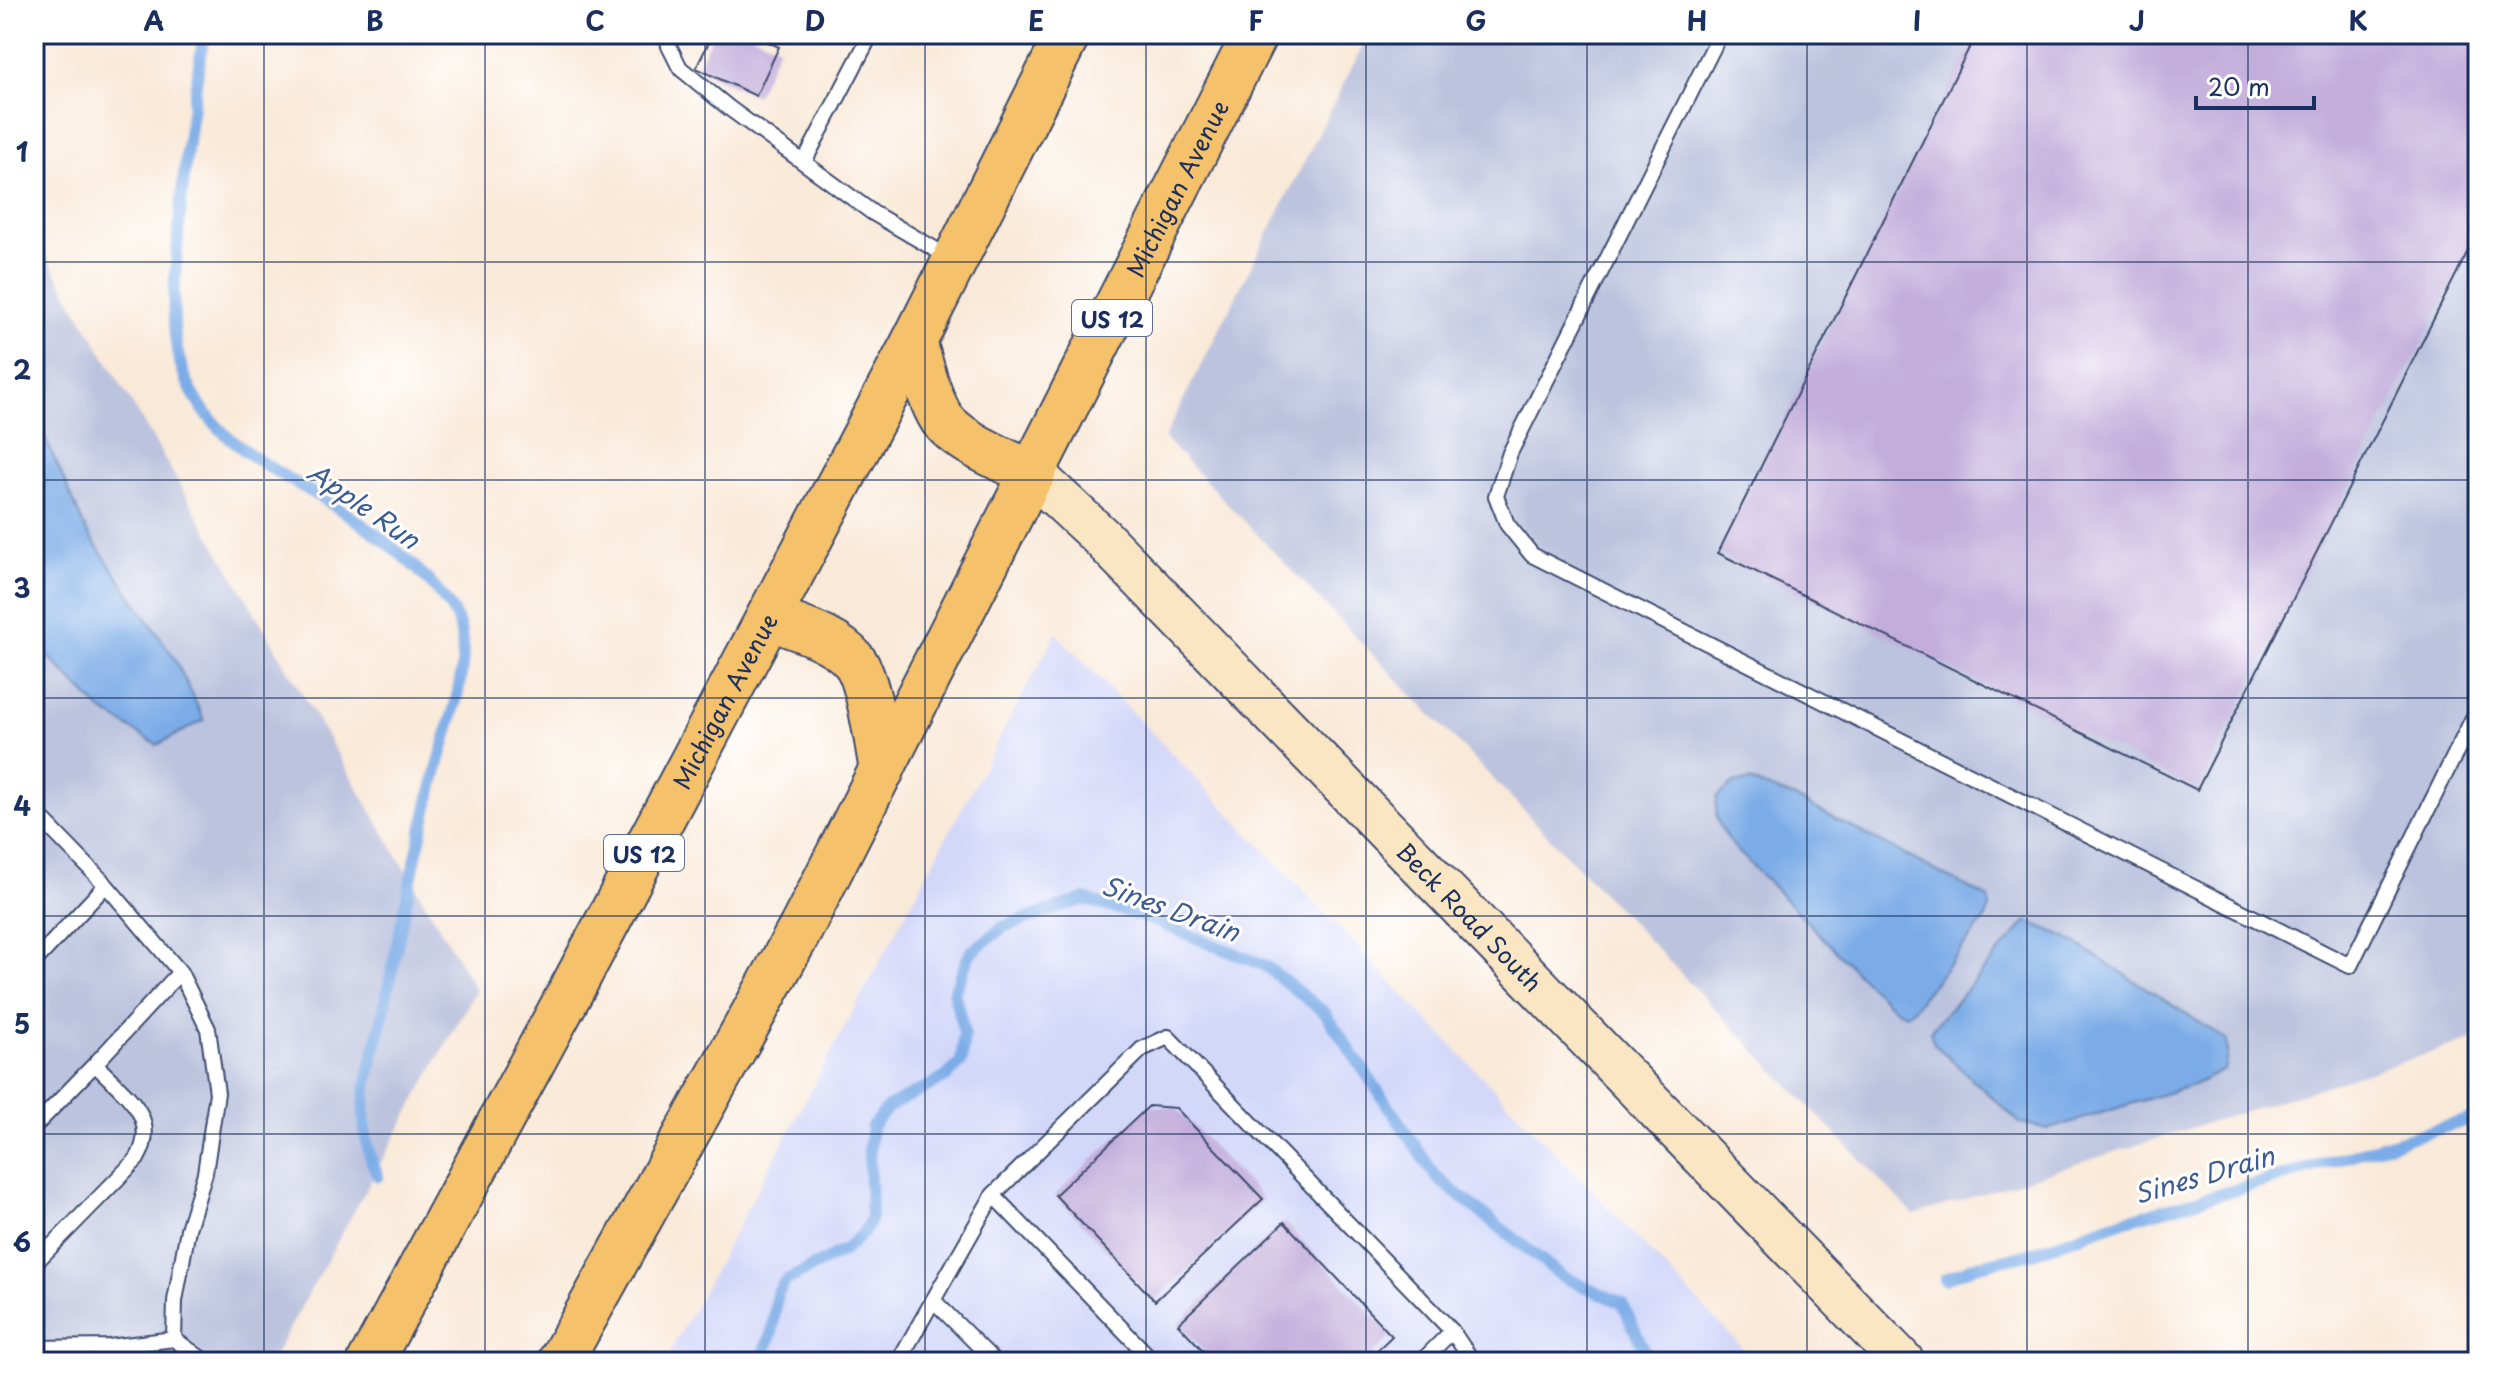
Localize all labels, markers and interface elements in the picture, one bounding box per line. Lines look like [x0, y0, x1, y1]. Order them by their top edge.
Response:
text: A [144, 1, 164, 40]
text: B [366, 1, 384, 40]
text: C [585, 1, 605, 40]
text: D [805, 1, 825, 40]
text: E [1028, 1, 1044, 40]
text: F [1248, 1, 1264, 40]
text: G [1465, 1, 1487, 40]
text: H [1687, 1, 1707, 40]
text: I [1913, 1, 1921, 40]
text: J [2129, 1, 2145, 40]
text: K [2348, 1, 2368, 40]
scale bar [2196, 60, 2314, 110]
text: 20 m [2208, 68, 2270, 104]
street label: Michigan Avenue [1117, 93, 1237, 283]
text: 1 [16, 132, 28, 171]
road number: US 12 [1072, 300, 1152, 336]
text: 2 [13, 350, 31, 389]
water label: Apple Run [300, 452, 429, 559]
text: 3 [13, 568, 31, 607]
street label: Michigan Avenue [663, 607, 786, 795]
text: 4 [13, 786, 31, 825]
street label: Beck Road South [1389, 834, 1551, 999]
road number: US 12 [604, 835, 684, 871]
water label: Sines Drain [1097, 865, 1246, 951]
text: 5 [14, 1004, 30, 1043]
water label: Sines Drain [2130, 1135, 2280, 1213]
text: 6 [13, 1222, 31, 1261]

